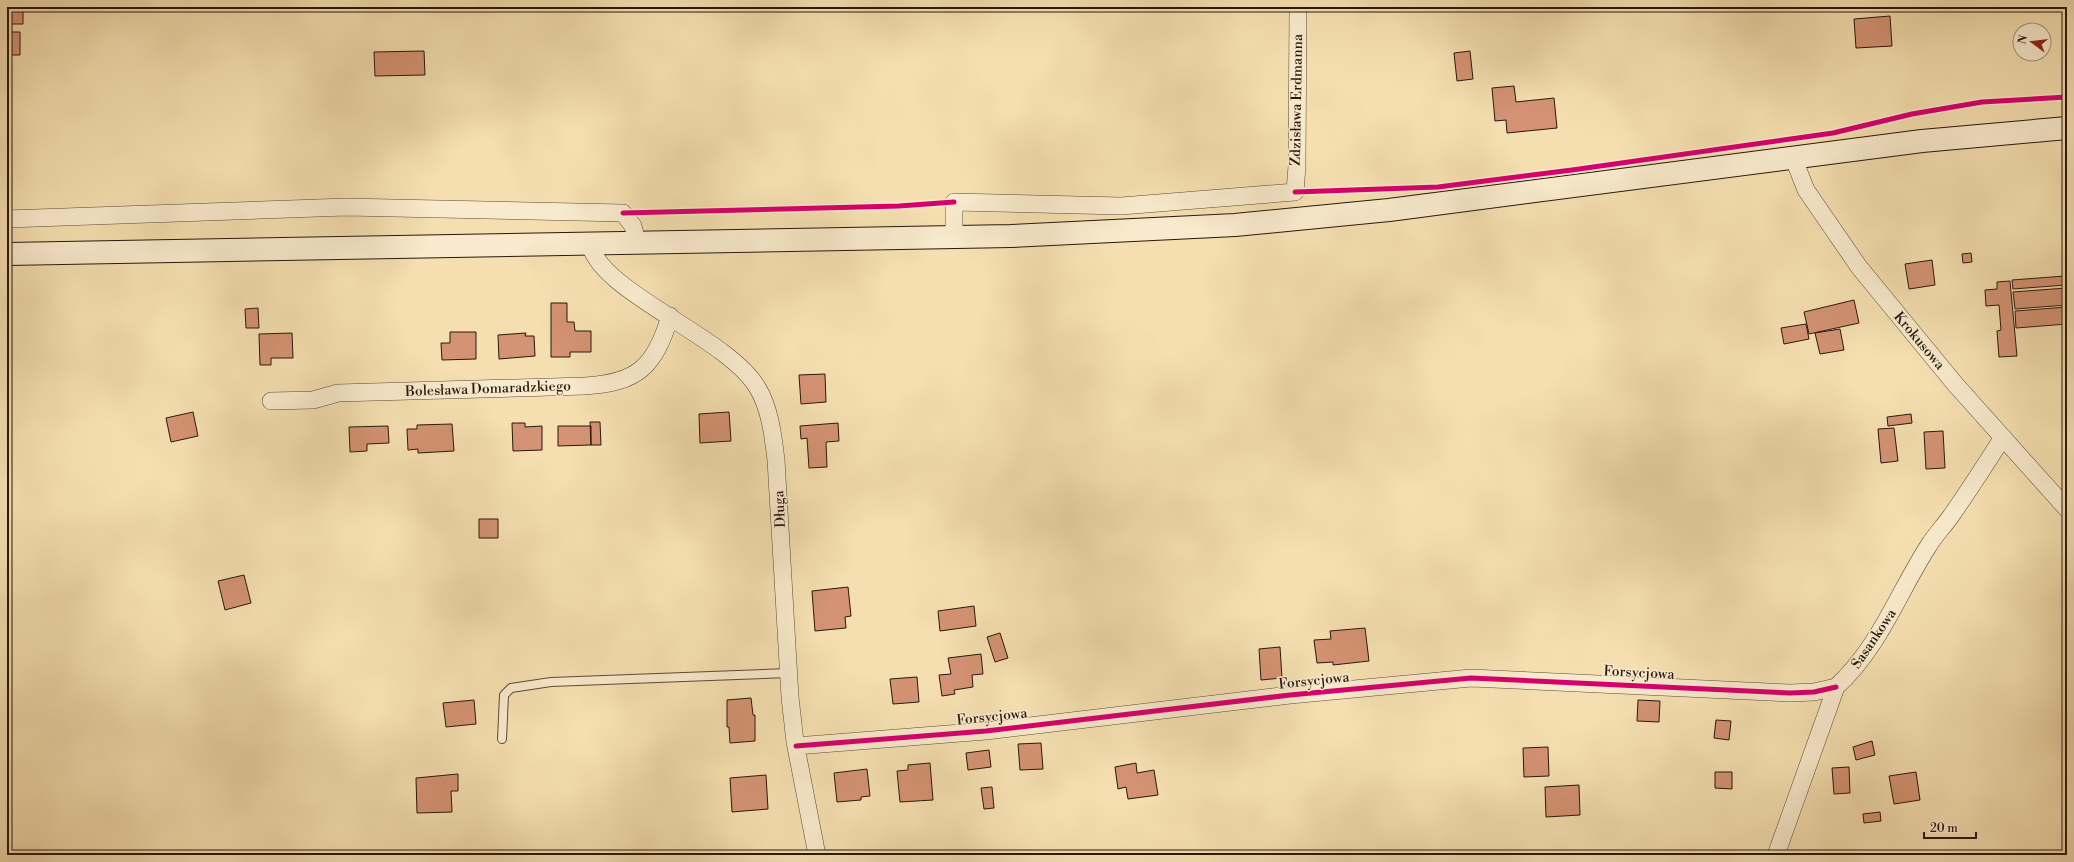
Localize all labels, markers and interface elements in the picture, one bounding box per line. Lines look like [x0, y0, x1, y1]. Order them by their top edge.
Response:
north arrow [2012, 22, 2052, 62]
street label: Zdzisława Erdmanna [1287, 33, 1307, 166]
text: N [2015, 33, 2031, 46]
street label: Krokusowa [1890, 308, 1949, 374]
street label: Bolesława Domaradzkiego [404, 377, 571, 401]
street label: Długa [770, 489, 790, 528]
street label: Sasankowa [1847, 605, 1901, 672]
street label: Forsycjowa [1603, 662, 1676, 684]
street label: Forsycjowa [1278, 668, 1351, 694]
street label: Forsycjowa [956, 704, 1029, 730]
scale bar [1924, 814, 1976, 840]
text: 20 m [1930, 821, 1958, 836]

